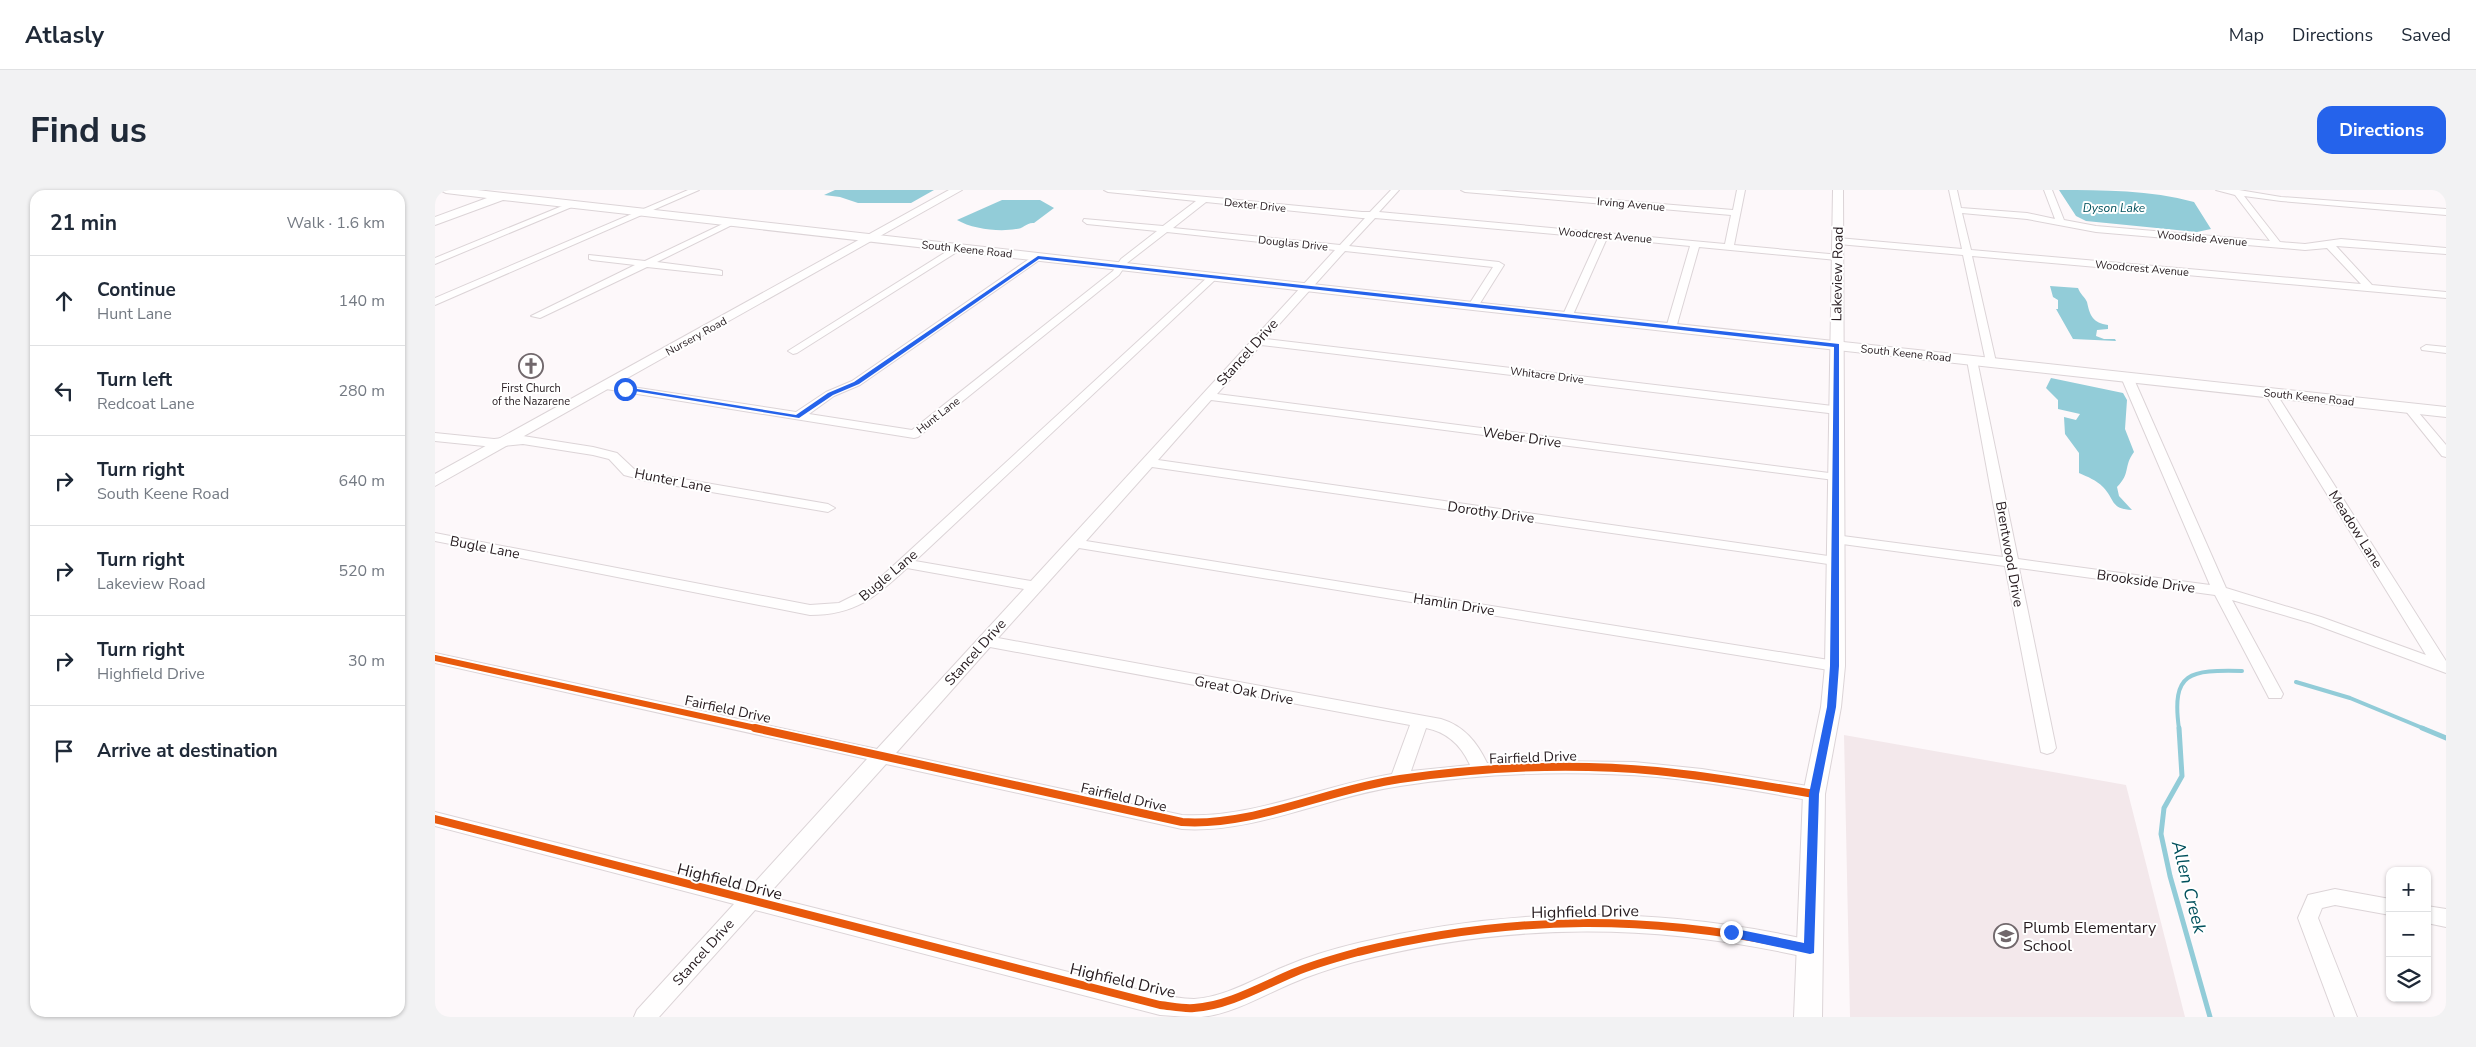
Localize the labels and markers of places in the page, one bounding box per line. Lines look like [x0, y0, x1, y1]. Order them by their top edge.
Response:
church icon: First Church of the Nazarene [518, 353, 544, 379]
place label: First Church of the Nazarene [492, 381, 570, 409]
place label: Plumb Elementary School [2023, 917, 2157, 957]
school or university icon: Plumb Elementary School [1993, 923, 2019, 949]

